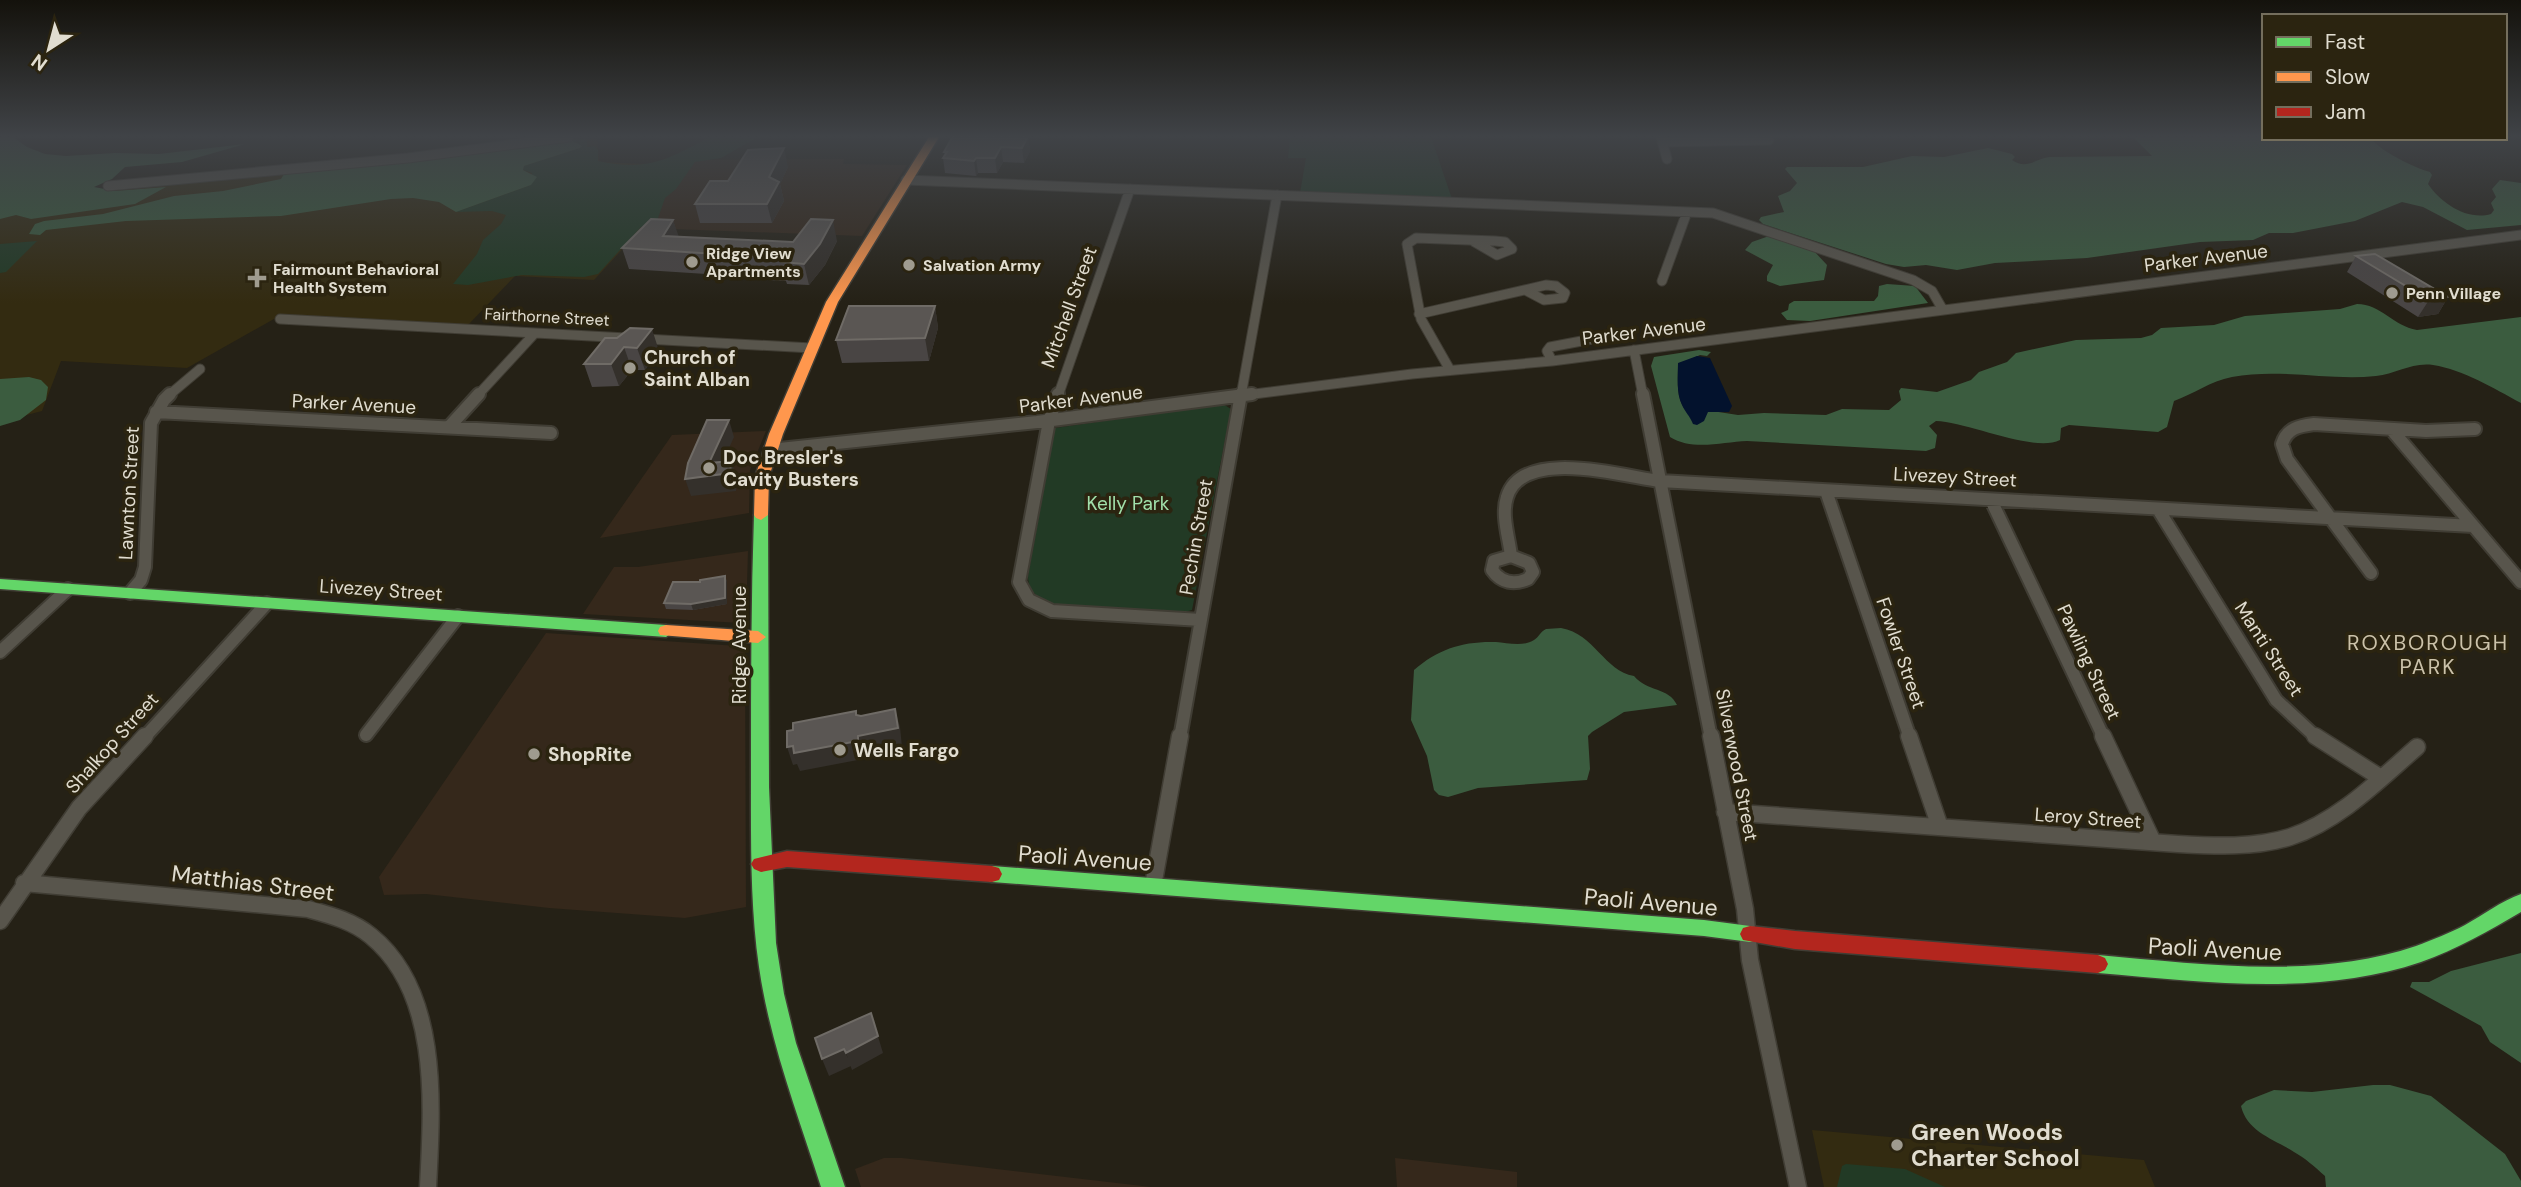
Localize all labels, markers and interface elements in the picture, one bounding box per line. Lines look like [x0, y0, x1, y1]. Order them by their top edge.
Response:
north arrow [14, 14, 84, 84]
legend [2262, 14, 2507, 140]
text: Fast [2325, 28, 2365, 56]
text: N [26, 48, 52, 77]
text: Slow [2325, 63, 2370, 91]
text: Jam [2325, 98, 2366, 126]
street label: Parker Avenue [2143, 238, 2269, 278]
place label: Ridge View Apartments [706, 243, 801, 282]
street label: Mitchell Street [1035, 243, 1103, 371]
marker: Ridge View Apartments [684, 254, 700, 270]
place label: Salvation Army [923, 255, 1042, 276]
marker: Salvation Army [901, 257, 917, 273]
place label: Fairmount Behavioral Health System [273, 259, 439, 298]
marker: Fairmount Behavioral Health System [247, 268, 267, 288]
place label: Penn Village [2406, 283, 2501, 304]
marker: Penn Village [2384, 285, 2400, 301]
street label: Fairthorne Street [484, 303, 610, 331]
street label: Parker Avenue [1581, 311, 1707, 351]
place label: Church of Saint Alban [644, 345, 750, 392]
marker: Church of Saint Alban [622, 360, 638, 376]
street label: Parker Avenue [1018, 379, 1144, 419]
street label: Parker Avenue [291, 388, 417, 420]
street label: Lawnton Street [113, 426, 145, 560]
place label: Doc Bresler's Cavity Busters [723, 445, 859, 492]
marker: Doc Bresler's Cavity Busters [701, 460, 717, 476]
street label: Livezey Street [1893, 461, 2017, 493]
street label: Pechin Street [1173, 477, 1219, 597]
park label: Kelly Park [1087, 491, 1170, 516]
street label: Livezey Street [319, 573, 443, 607]
street label: Ridge Avenue [727, 586, 752, 704]
street label: Fowler Street [1870, 594, 1932, 712]
street label: Manti Street [2229, 597, 2309, 701]
street label: Pawling Street [2051, 600, 2127, 724]
district label: ROXBOROUGH PARK [2347, 629, 2509, 681]
street label: Shalkop Street [60, 687, 164, 799]
street label: Silverwood Street [1710, 687, 1764, 843]
place label: Wells Fargo [854, 738, 959, 763]
place label: ShopRite [548, 742, 632, 767]
marker: Wells Fargo [832, 742, 848, 758]
marker: ShopRite [526, 746, 542, 762]
street label: Leroy Street [2034, 802, 2142, 834]
street label: Paoli Avenue [1017, 838, 1153, 878]
street label: Matthias Street [170, 858, 336, 908]
street label: Paoli Avenue [1583, 881, 1719, 923]
street label: Paoli Avenue [2147, 931, 2283, 967]
place label: Green Woods Charter School [1911, 1117, 2080, 1173]
marker: Green Woods Charter School [1889, 1137, 1905, 1153]

